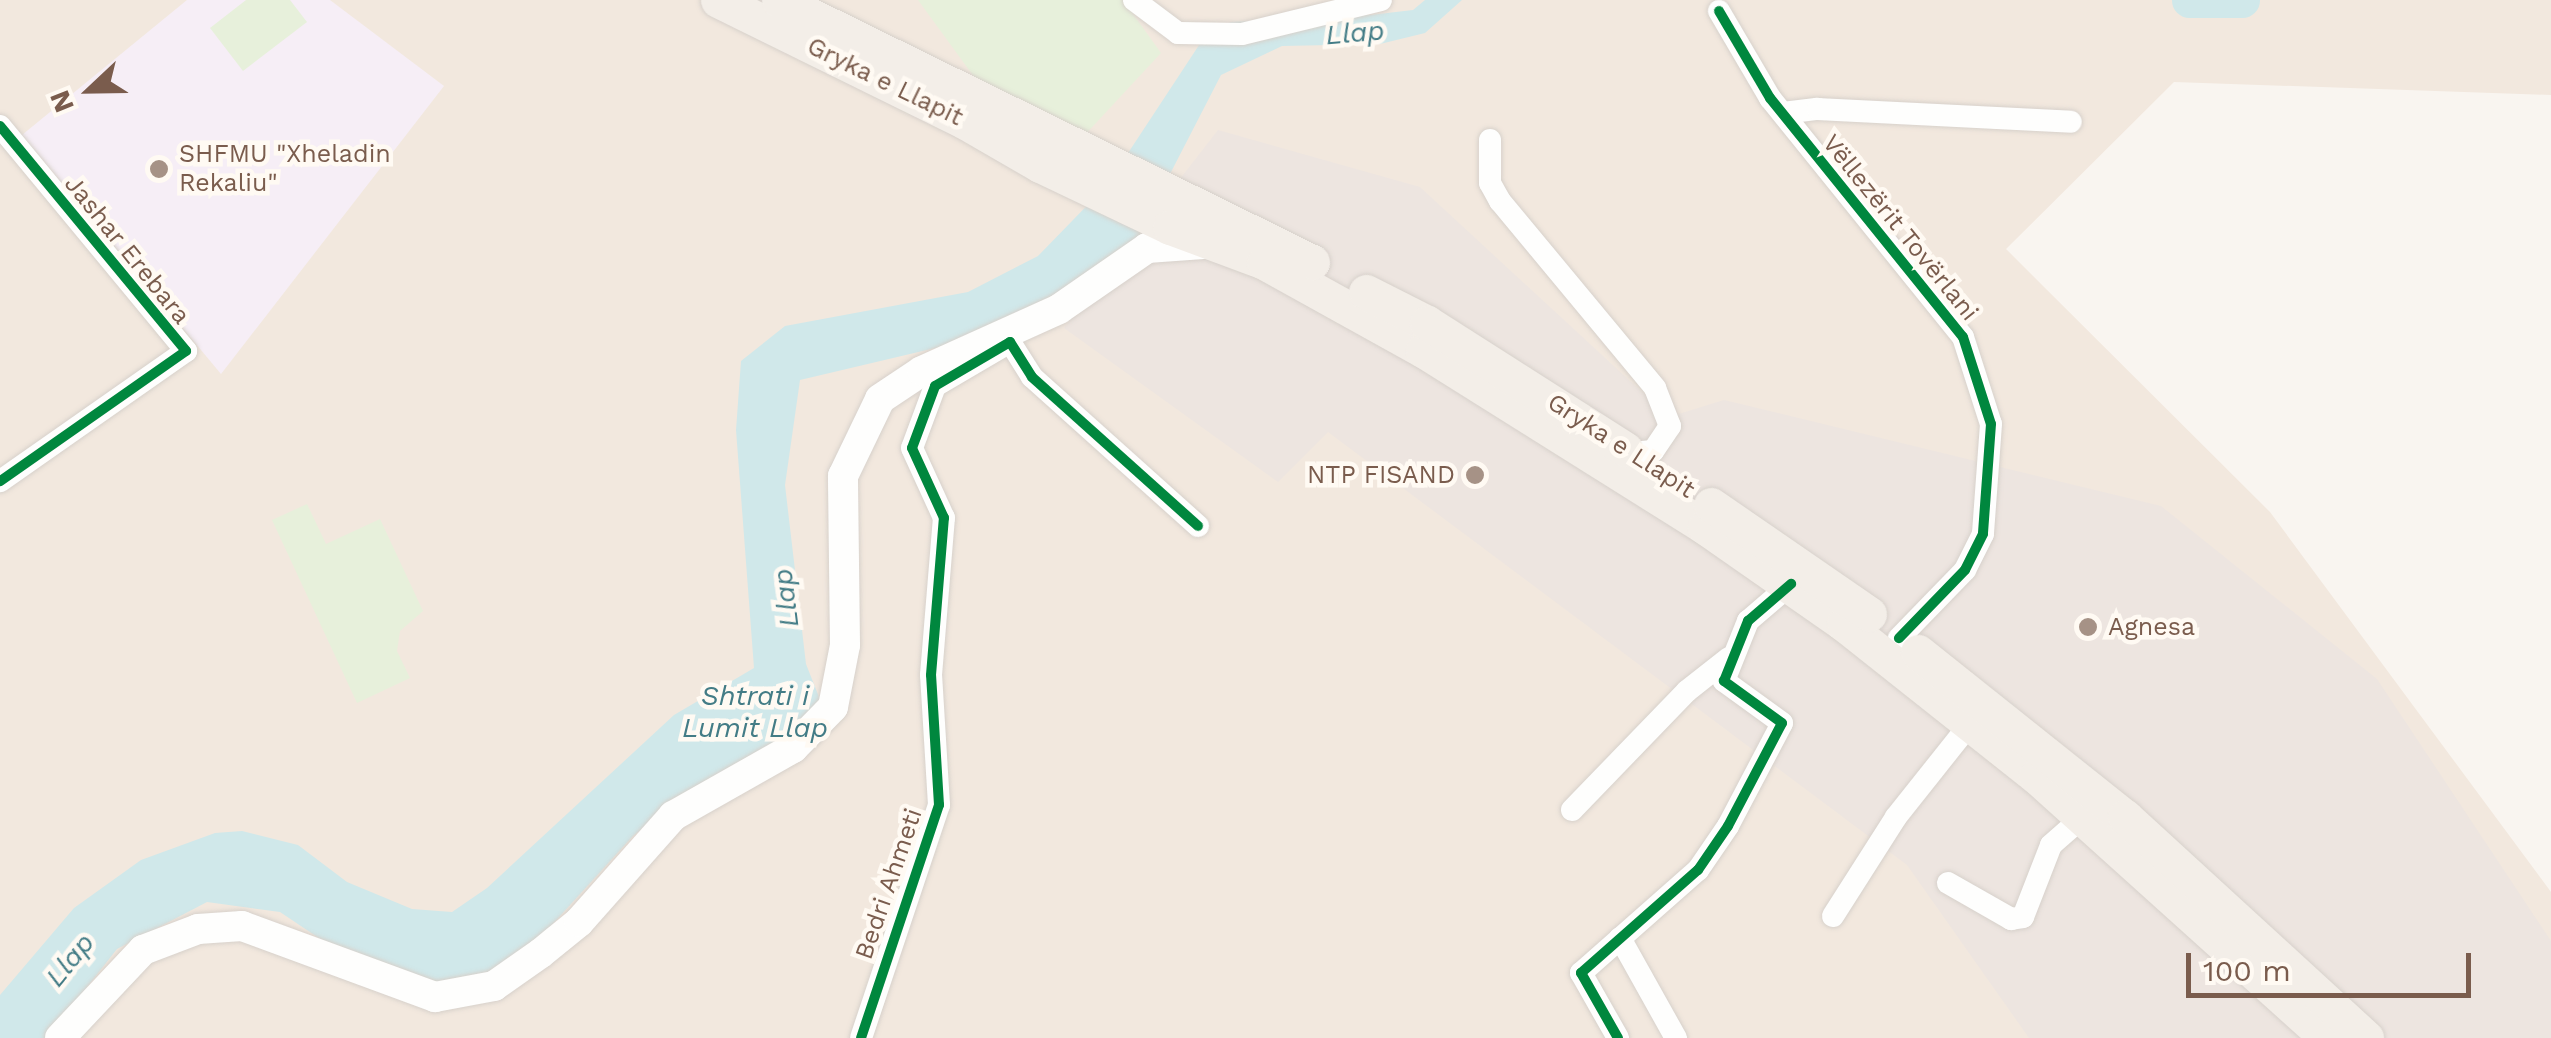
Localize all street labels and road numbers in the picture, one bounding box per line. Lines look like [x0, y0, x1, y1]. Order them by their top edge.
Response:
street label: Gryka e Llapit [802, 31, 968, 133]
street label: Vëllezërit Tovërlani [1815, 129, 1985, 327]
street label: Jashar Erebara [58, 169, 196, 331]
street label: Gryka e Llapit [1541, 387, 1701, 505]
street label: Bedri Ahmeti [849, 804, 929, 964]

